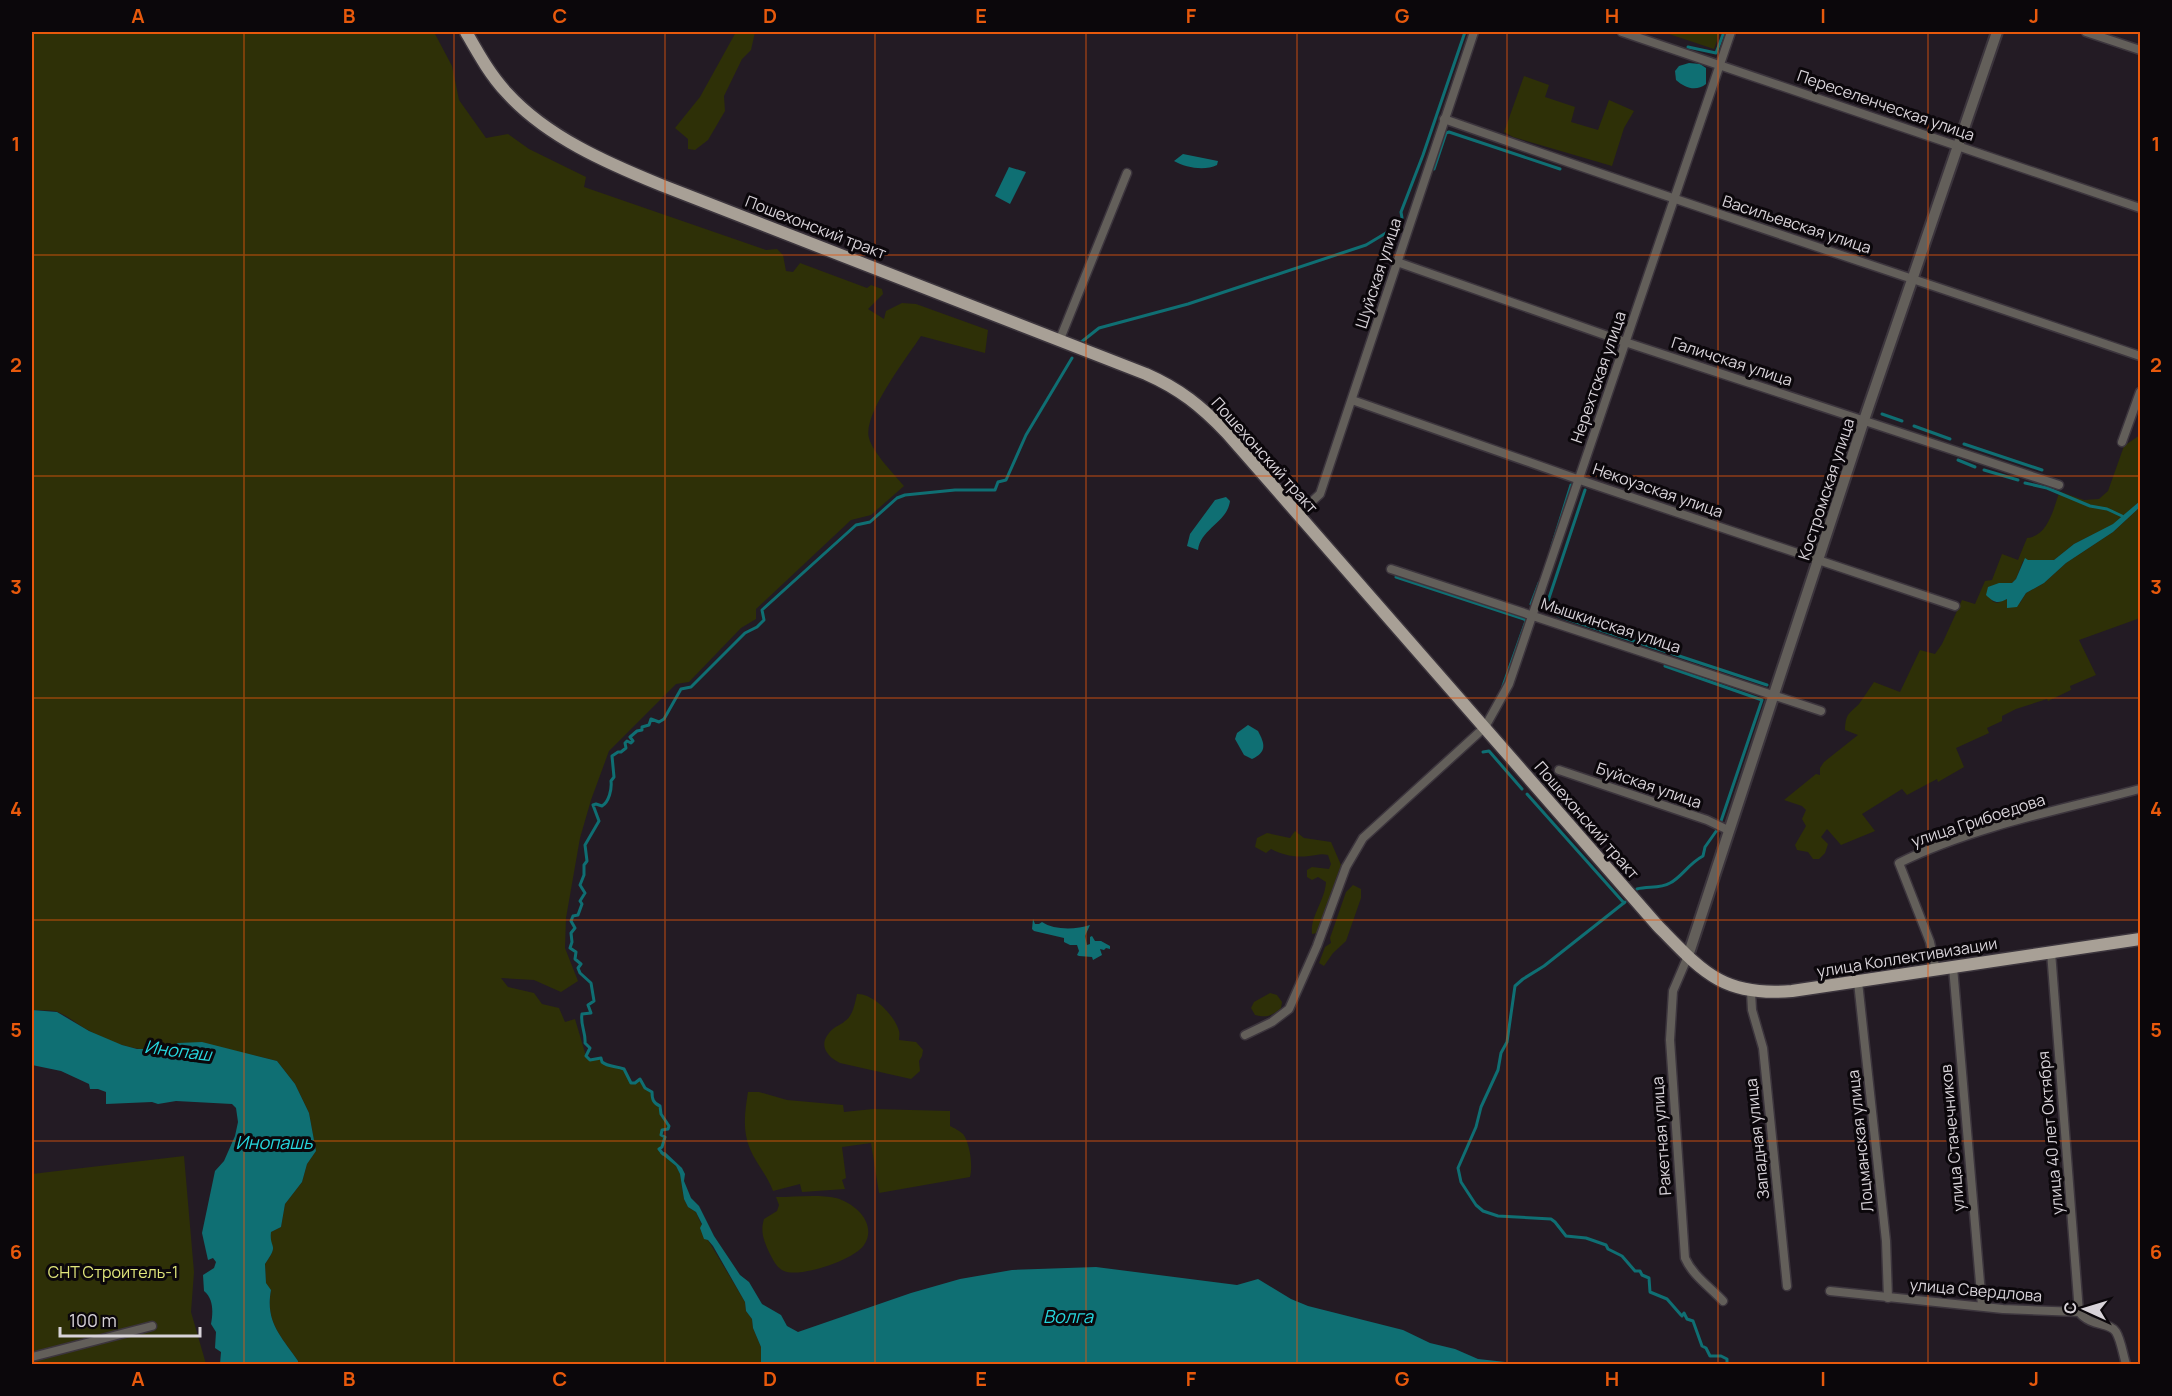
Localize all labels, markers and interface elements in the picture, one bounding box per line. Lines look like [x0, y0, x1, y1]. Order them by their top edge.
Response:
text: A [131, 2, 145, 29]
text: B [343, 2, 356, 29]
text: C [553, 2, 567, 29]
text: D [763, 2, 777, 29]
text: E [975, 2, 987, 29]
text: F [1186, 2, 1197, 29]
text: G [1395, 2, 1410, 29]
text: H [1605, 2, 1619, 29]
text: I [1820, 2, 1826, 29]
text: J [2029, 2, 2039, 29]
street label: Переселенческая улица [1794, 64, 1978, 146]
text: 1 [12, 130, 20, 157]
text: 1 [2152, 130, 2160, 157]
street label: Пошехонский тракт [742, 190, 890, 264]
street label: Васильевская улица [1720, 190, 1874, 258]
street label: Шуйская улица [1350, 215, 1406, 331]
street label: Нерехтская улица [1565, 308, 1631, 446]
street label: Галичская улица [1669, 331, 1795, 391]
text: 2 [10, 351, 22, 378]
text: 2 [2150, 351, 2162, 378]
street label: Пошехонский тракт [1207, 392, 1323, 518]
street label: Костромская улица [1793, 415, 1859, 563]
street label: Некоузская улица [1590, 457, 1726, 523]
text: 3 [10, 573, 22, 600]
text: 3 [2150, 573, 2162, 600]
street label: Мышкинская улица [1538, 592, 1684, 658]
street label: Пошехонский тракт [1530, 756, 1644, 884]
street label: Буйская улица [1593, 757, 1705, 813]
street label: улица Грибоедова [1908, 788, 2048, 852]
text: 4 [10, 795, 22, 822]
text: 4 [2150, 795, 2162, 822]
street label: улица Коллективизации [1815, 932, 1999, 982]
text: 5 [10, 1016, 22, 1043]
text: 5 [2150, 1016, 2162, 1043]
water label: Инопаш [143, 1034, 214, 1066]
street label: улица 40 лет Октября [2032, 1050, 2068, 1216]
street label: улица Стачечников [1935, 1063, 1969, 1213]
street label: Лоцманская улица [1842, 1069, 1878, 1213]
street label: Ракетная улица [1646, 1076, 1676, 1196]
street label: Западная улица [1740, 1077, 1774, 1201]
water label: Инопашь [235, 1130, 313, 1154]
text: 6 [10, 1238, 22, 1265]
text: 6 [2150, 1238, 2162, 1265]
park label: СНТ Строитель-1 [48, 1261, 178, 1283]
street label: улица Свердлова [1909, 1273, 2043, 1307]
north arrow [2055, 1279, 2115, 1339]
scale bar [60, 1300, 200, 1338]
text: С [2059, 1301, 2081, 1315]
water label: Волга [1043, 1304, 1094, 1328]
text: 100 m [69, 1308, 117, 1332]
text: A [131, 1365, 145, 1392]
text: B [343, 1365, 356, 1392]
text: C [553, 1365, 567, 1392]
text: D [763, 1365, 777, 1392]
text: E [975, 1365, 987, 1392]
text: F [1186, 1365, 1197, 1392]
text: G [1395, 1365, 1410, 1392]
text: H [1605, 1365, 1619, 1392]
text: I [1820, 1365, 1826, 1392]
text: J [2029, 1365, 2039, 1392]

